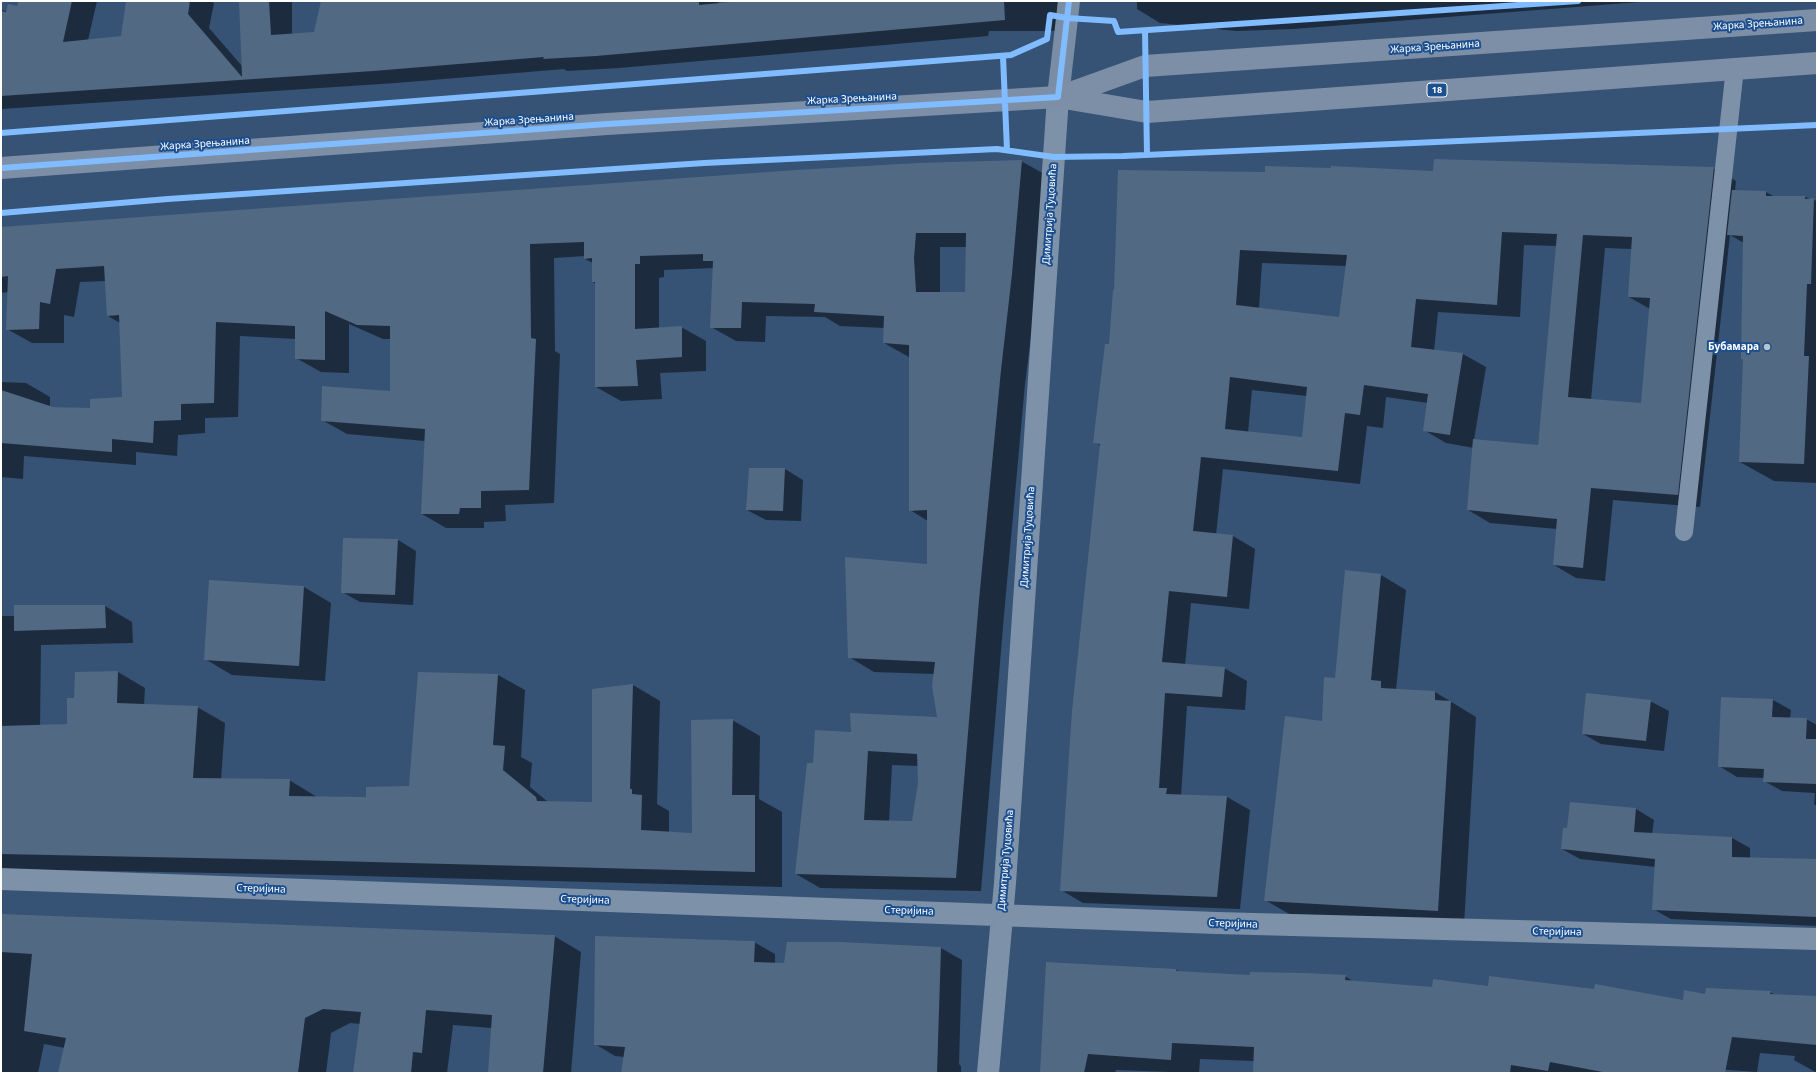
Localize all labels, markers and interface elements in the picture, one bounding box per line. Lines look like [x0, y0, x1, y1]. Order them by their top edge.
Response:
street label: Жарка Зрењанина [1713, 15, 1803, 33]
street label: Жарка Зрењанина [1390, 38, 1480, 56]
road number: 18 [1427, 83, 1447, 97]
street label: Жарка Зрењанина [807, 91, 897, 107]
street label: Жарка Зрењанина [484, 111, 574, 129]
street label: Жарка Зрењанина [160, 135, 250, 153]
street label: Димитрија Туцовића [1040, 163, 1060, 265]
place label: Бубамара [1708, 341, 1759, 353]
marker: Бубамара [1762, 342, 1772, 352]
street label: Димитрија Туцовића [1018, 486, 1038, 588]
street label: Димитрија Туцовића [996, 809, 1016, 911]
street label: Стеријина [236, 882, 286, 896]
street label: Стеријина [560, 893, 610, 907]
street label: Стеријина [884, 904, 934, 918]
street label: Стеријина [1208, 917, 1258, 931]
street label: Стеријина [1532, 926, 1582, 938]

